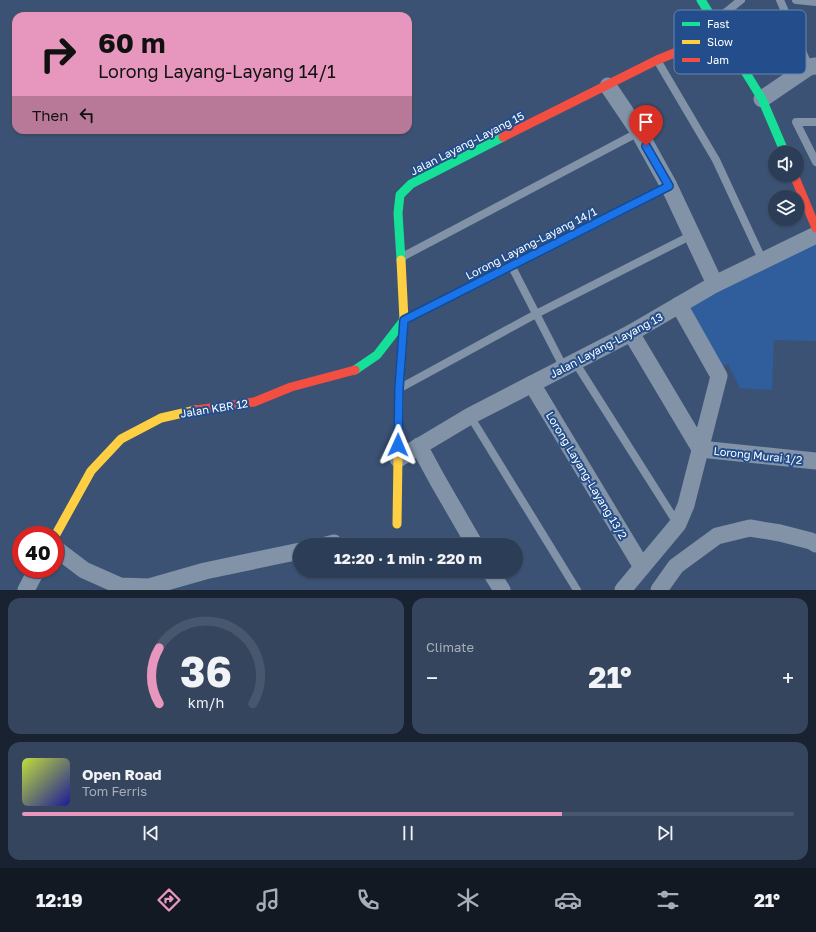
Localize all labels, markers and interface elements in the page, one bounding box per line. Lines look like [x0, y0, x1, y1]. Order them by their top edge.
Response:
legend [674, 10, 806, 74]
text: Fast [707, 17, 730, 30]
text: 60 m [98, 26, 165, 59]
icon: right [32, 28, 84, 80]
text: Slow [707, 35, 733, 48]
text: Jam [707, 53, 729, 66]
text: Lorong Layang-Layang 14/1 [98, 60, 336, 82]
icon: left [76, 104, 98, 126]
pin [629, 105, 663, 146]
text: Then [32, 106, 68, 124]
street label: Jalan Layang-Layang 15 [408, 109, 526, 177]
icon: arrive [635, 111, 657, 133]
map controls [768, 146, 804, 226]
button: sound [768, 146, 804, 182]
button: layers [768, 190, 804, 226]
street label: Lorong Layang-Layang 14/1 [463, 204, 599, 282]
street label: Jalan Layang-Layang 13 [547, 310, 665, 380]
street label: Jalan KBR 12 [179, 396, 249, 420]
street label: Lorong Layang-Layang 13/2 [544, 409, 630, 541]
position arrow [377, 424, 419, 466]
street label: Lorong Murai 1/2 [713, 444, 803, 466]
speed limit sign: 40 [12, 526, 64, 578]
text: 12:20 · 1 min · 220 m [334, 549, 482, 567]
text: Climate [426, 639, 474, 655]
text: 36 [180, 646, 232, 696]
text: 21° [588, 659, 632, 695]
text: − [426, 664, 438, 691]
text: + [782, 664, 794, 691]
text: km/h [188, 694, 224, 711]
text: Open Road [82, 765, 162, 783]
text: Tom Ferris [82, 783, 147, 799]
icon: previous [140, 822, 162, 844]
icon: pause [397, 822, 419, 844]
icon: next [654, 822, 676, 844]
icon: directions [155, 886, 183, 914]
icon: music [254, 886, 282, 914]
icon: phone [354, 886, 382, 914]
icon: climate [454, 886, 482, 914]
icon: car [554, 886, 582, 914]
icon: filters [654, 886, 682, 914]
text: 12:19 [36, 889, 83, 911]
text: 21° [754, 889, 780, 911]

